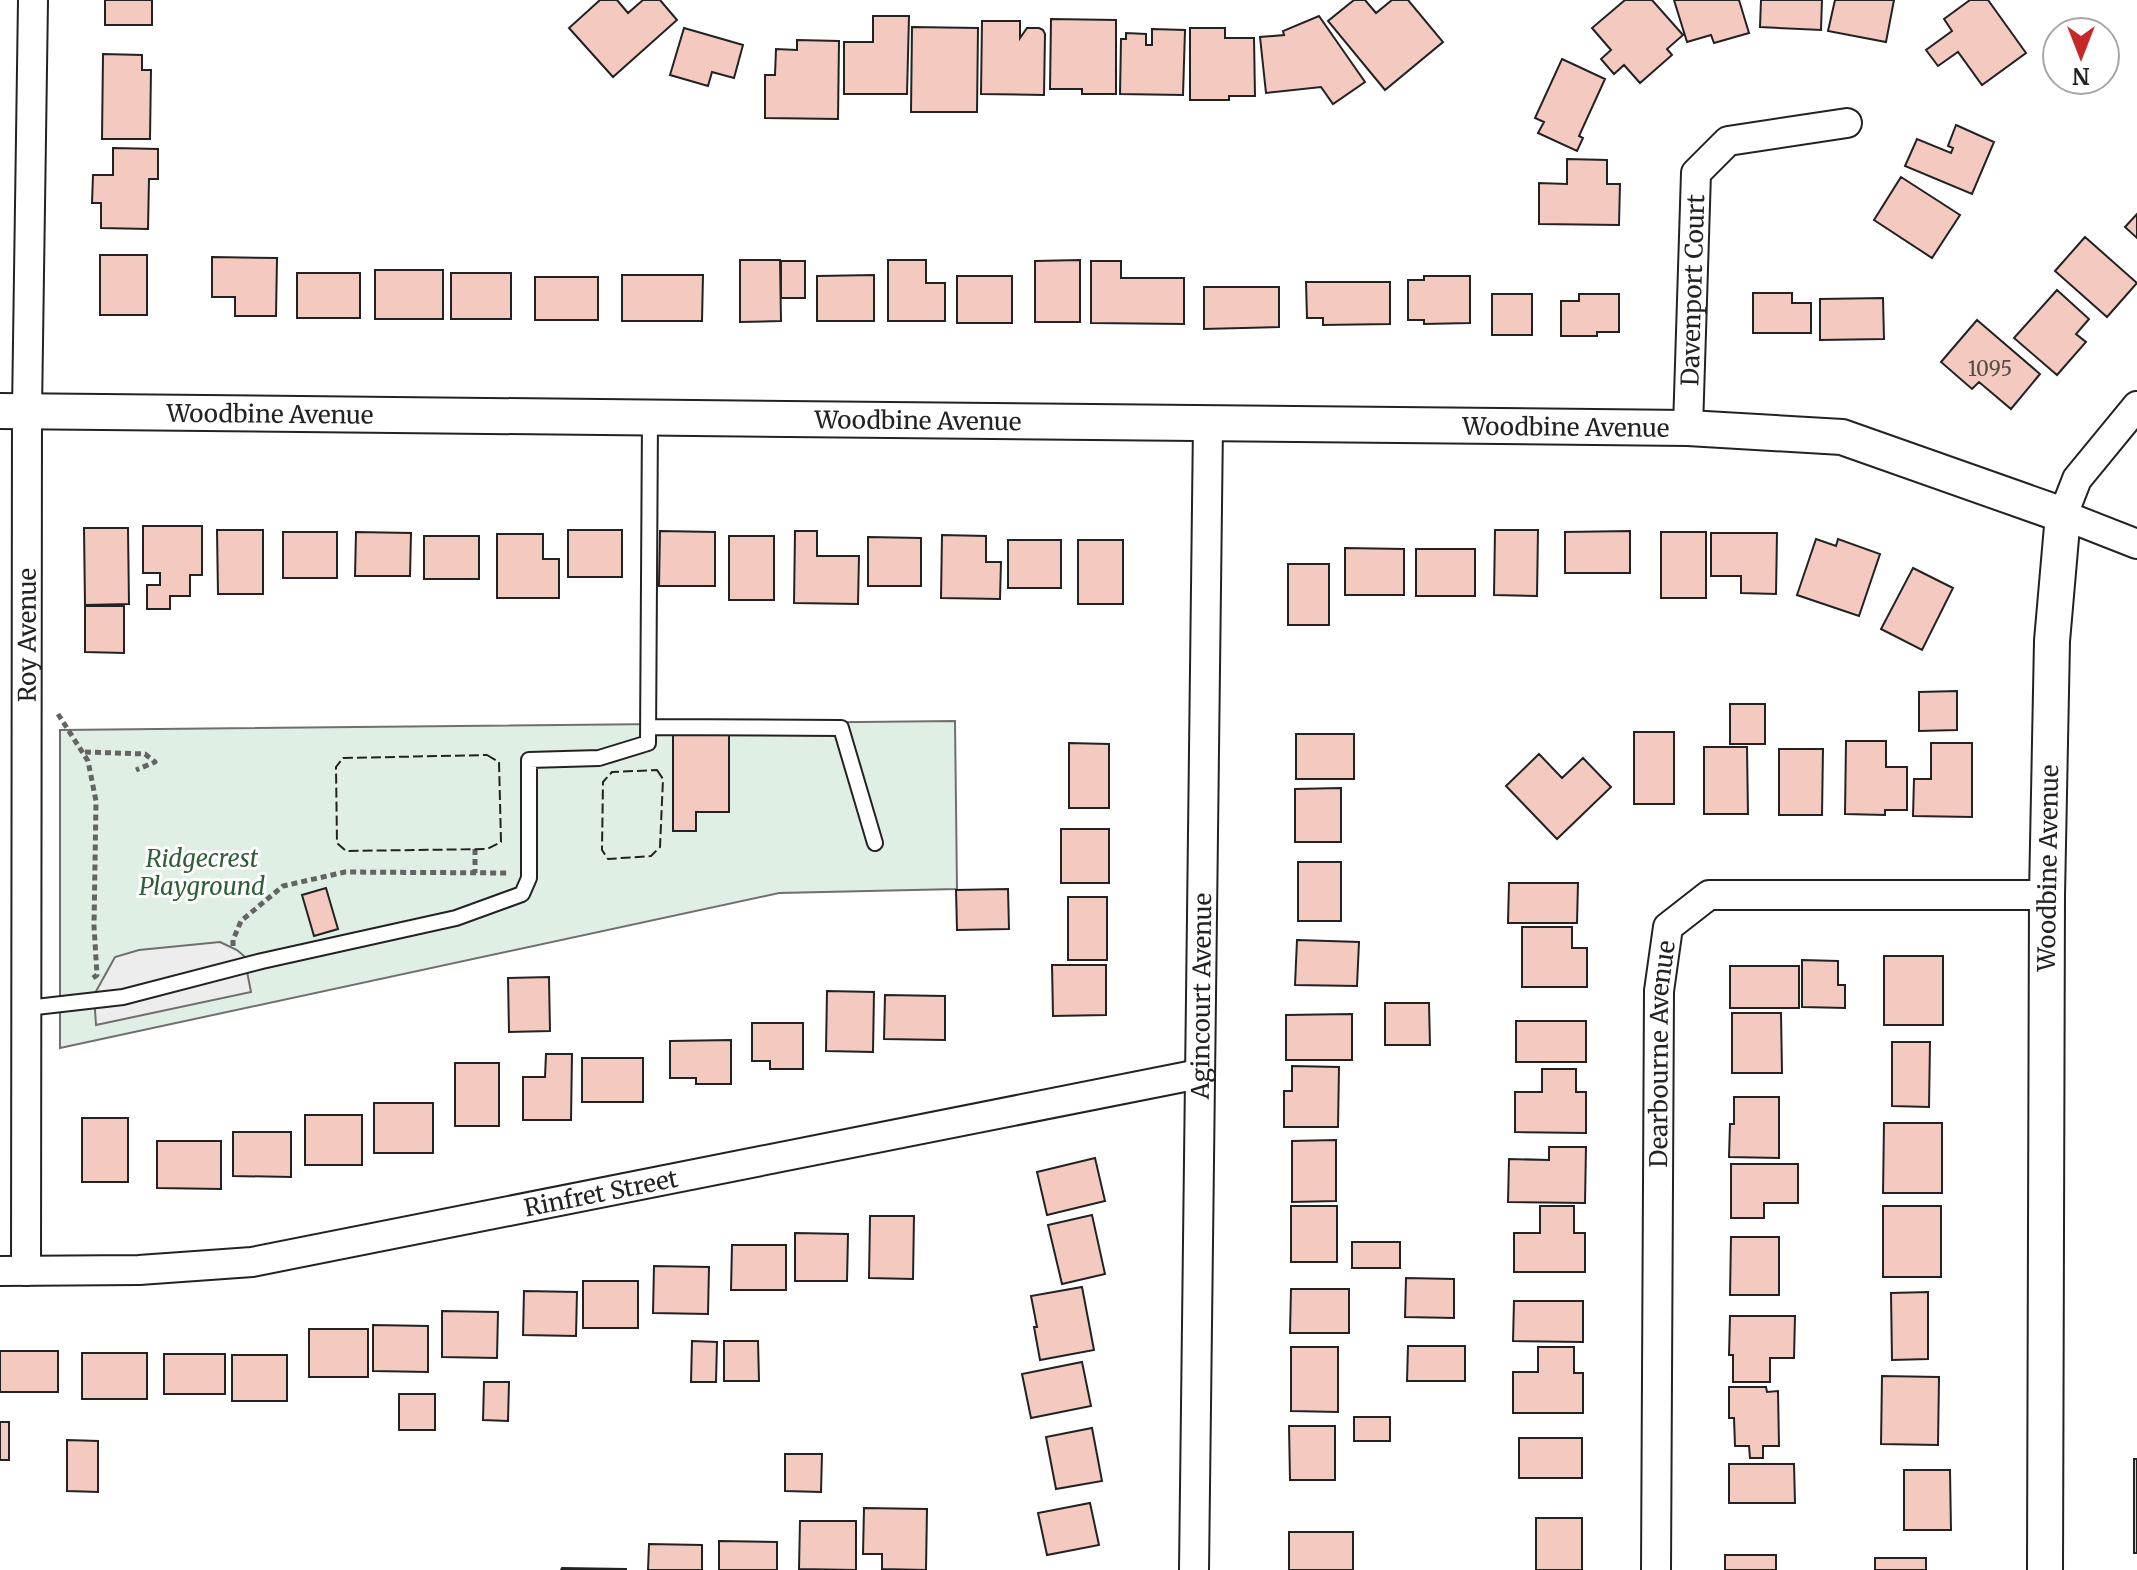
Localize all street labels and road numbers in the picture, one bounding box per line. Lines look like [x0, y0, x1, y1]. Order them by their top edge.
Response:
street label: Davenport Court [1674, 193, 1711, 386]
street label: Woodbine Avenue [165, 397, 374, 430]
street label: Woodbine Avenue [813, 404, 1022, 437]
street label: Woodbine Avenue [1461, 410, 1670, 443]
street label: Roy Avenue [11, 568, 42, 702]
street label: Woodbine Avenue [2031, 764, 2065, 973]
street label: Agincourt Avenue [1184, 893, 1218, 1100]
street label: Dearbourne Avenue [1643, 939, 1681, 1168]
street label: Rinfret Street [521, 1162, 681, 1223]

